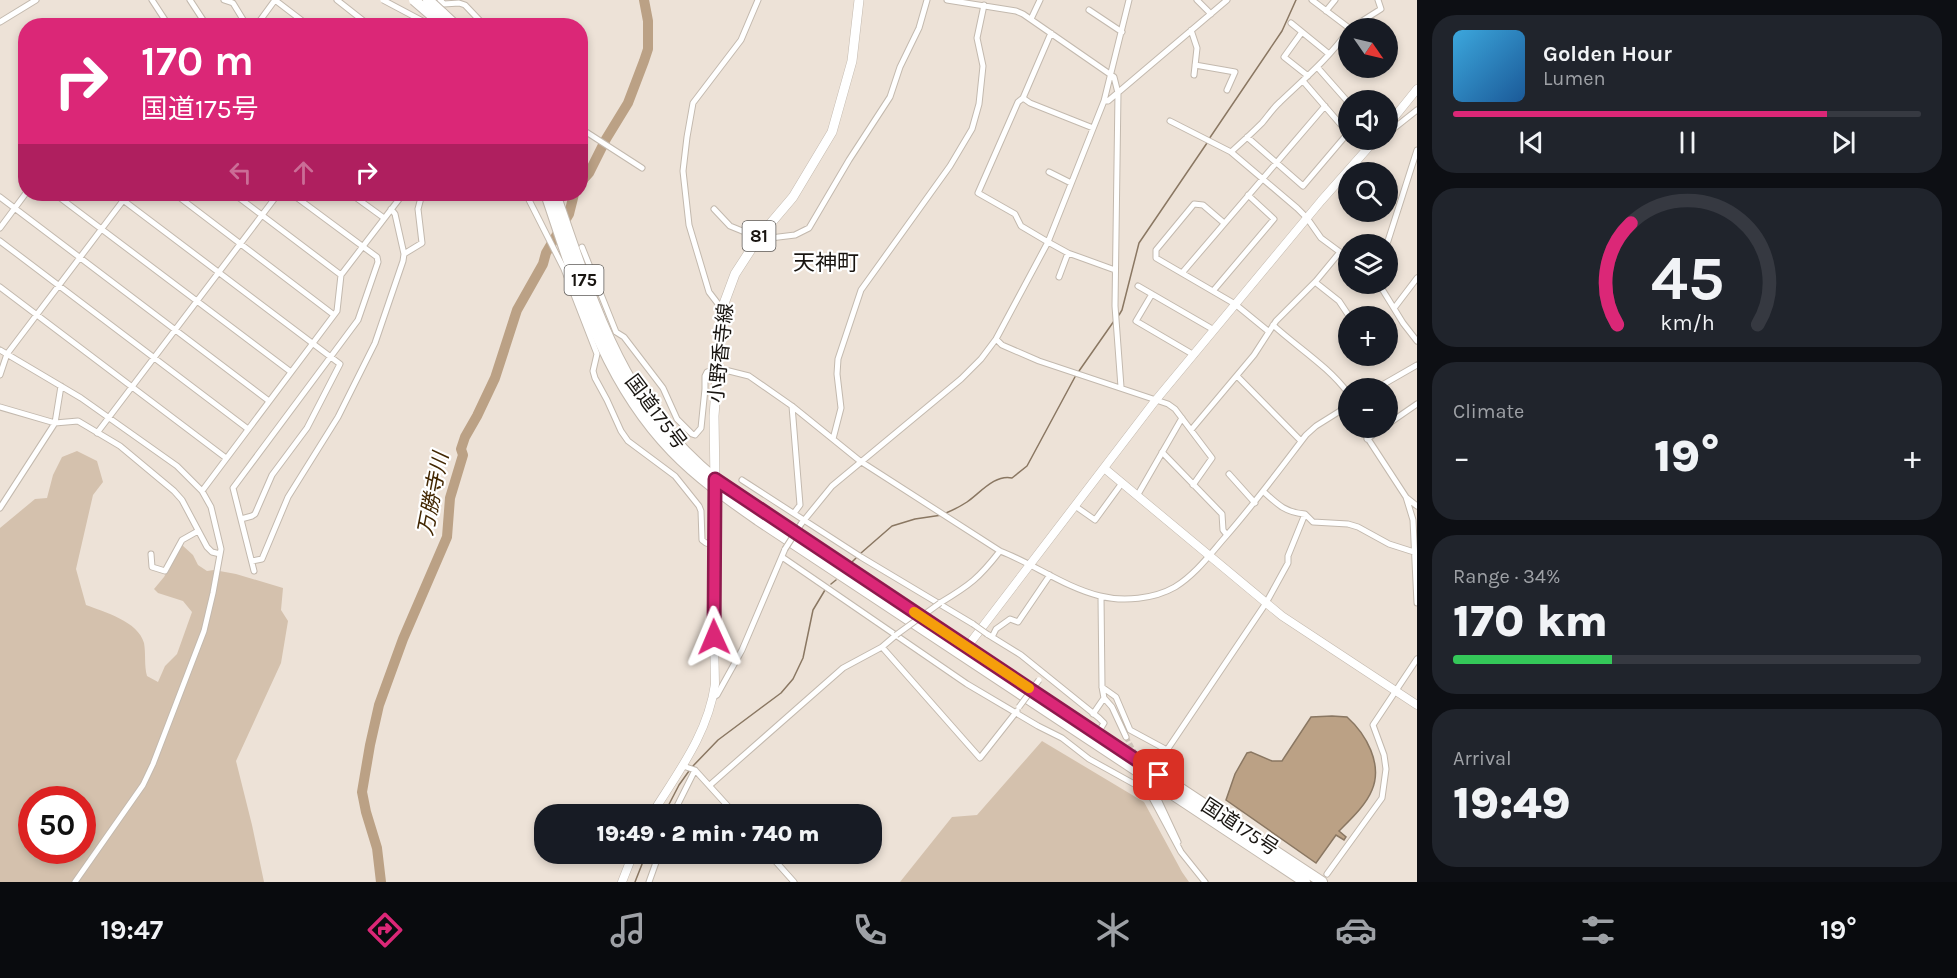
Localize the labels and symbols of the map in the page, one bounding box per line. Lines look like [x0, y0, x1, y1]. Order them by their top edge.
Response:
north arrow [1338, 18, 1398, 78]
road number: 81 [742, 221, 776, 251]
district label: 天神町 [793, 250, 859, 276]
road number: 175 [564, 265, 604, 295]
street label: 小野香寺線 [704, 302, 738, 404]
street label: 国道175号 [621, 370, 691, 454]
water label: 万勝寺川 [413, 449, 453, 538]
position arrow [682, 605, 746, 669]
pin [1133, 749, 1184, 800]
speed limit sign: 50 [18, 786, 96, 864]
street label: 国道175号 [1197, 794, 1283, 860]

